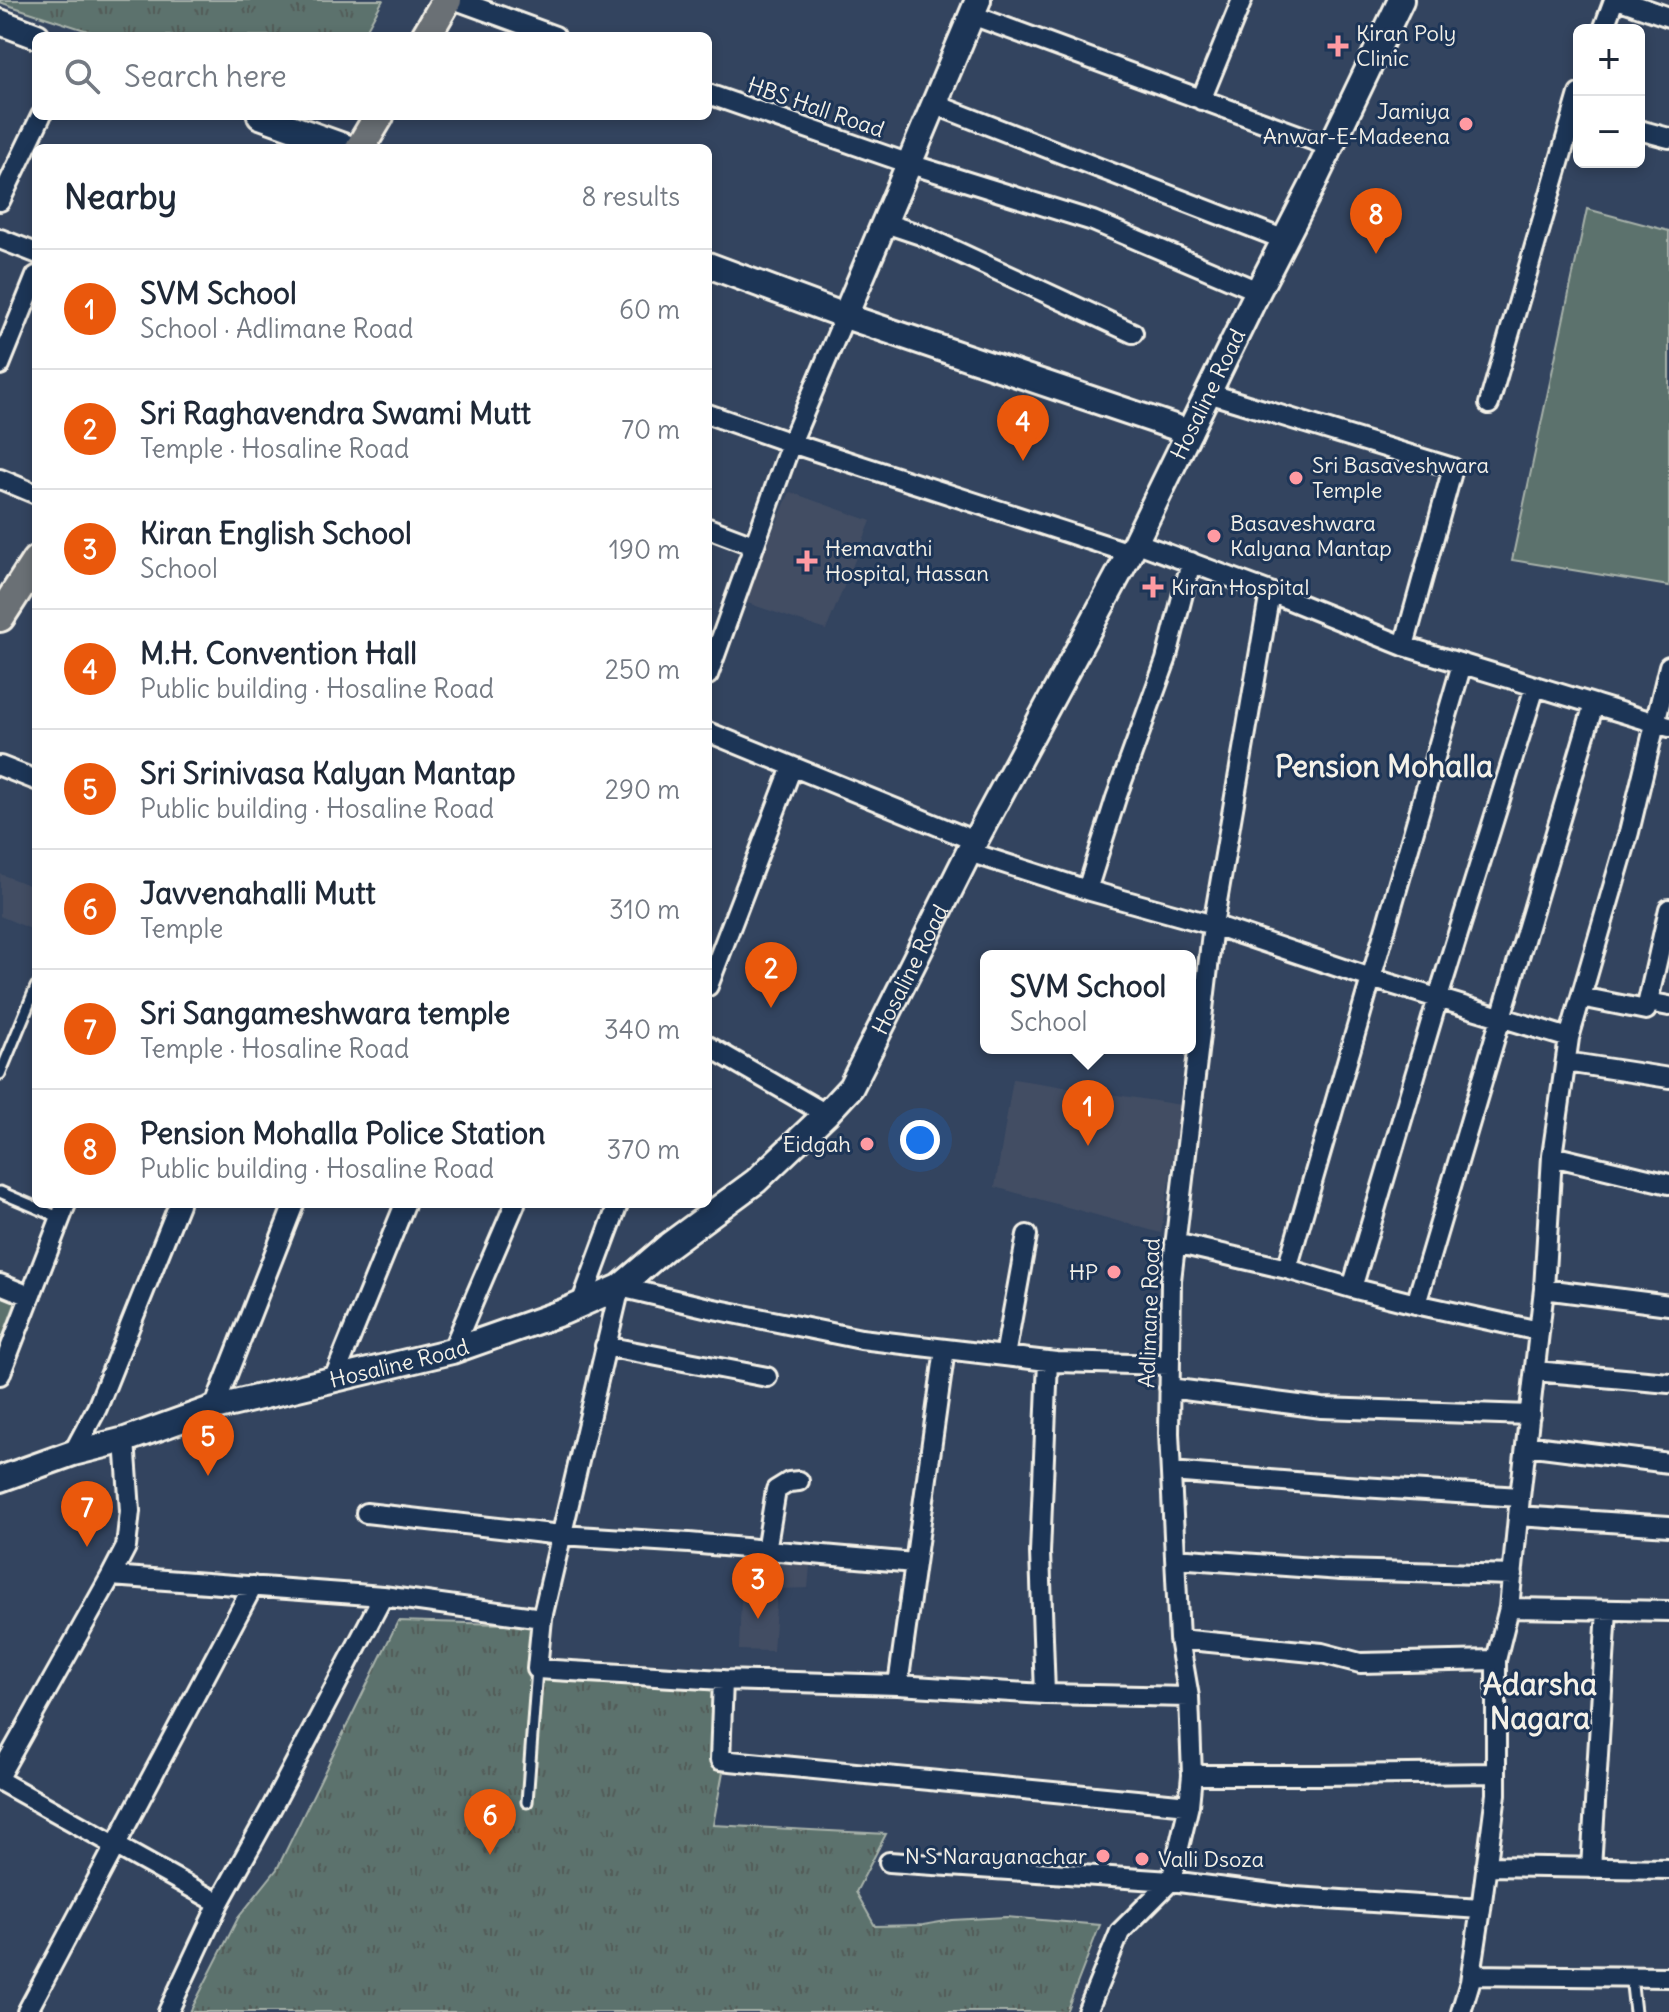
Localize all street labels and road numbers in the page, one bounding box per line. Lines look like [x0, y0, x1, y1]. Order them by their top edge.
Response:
street label: HBS Hall Road [744, 71, 888, 143]
street label: Hosaline Road [1164, 324, 1251, 464]
street label: Hosaline Road [866, 900, 954, 1039]
street label: Adlimane Road [1132, 1237, 1166, 1389]
street label: Hosaline Road [327, 1332, 472, 1394]

